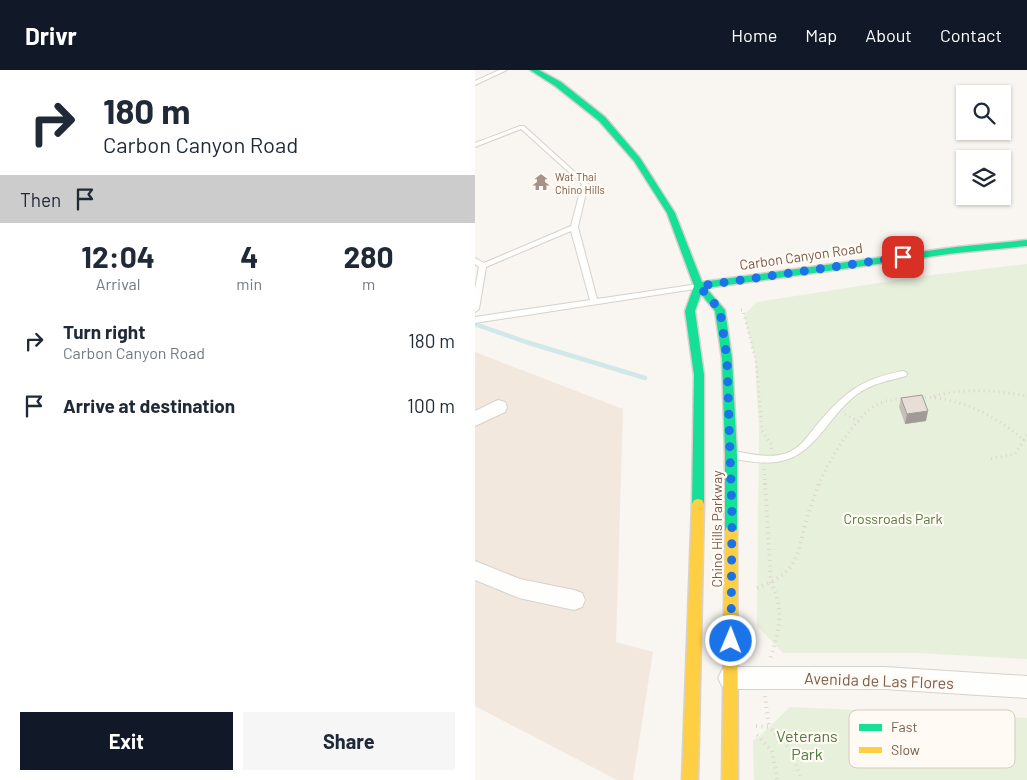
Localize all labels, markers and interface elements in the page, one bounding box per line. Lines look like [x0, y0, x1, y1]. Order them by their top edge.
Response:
text: Drivr [25, 21, 77, 50]
text: Home [731, 24, 777, 46]
text: Map [805, 24, 837, 46]
text: About [865, 24, 912, 46]
text: Contact [940, 24, 1002, 46]
map controls [956, 85, 1011, 205]
button: search [956, 85, 1011, 140]
text: 180 m [103, 89, 191, 131]
icon: right [20, 90, 85, 155]
text: Carbon Canyon Road [103, 131, 298, 157]
button: layers [956, 150, 1011, 205]
place label: Wat Thai Chino Hills [555, 170, 605, 196]
temple icon: Wat Thai Chino Hills [531, 172, 551, 192]
icon: arrive [71, 185, 99, 213]
text: Then [20, 188, 61, 211]
pin [882, 236, 924, 278]
text: 12:04 [81, 238, 155, 274]
text: 4 [240, 238, 258, 274]
text: 280 [344, 238, 394, 274]
street label: Carbon Canyon Road [738, 239, 864, 273]
icon: arrive [889, 243, 917, 271]
text: Arrival [96, 274, 140, 293]
text: min [236, 274, 262, 293]
text: m [362, 274, 375, 293]
text: Turn right [63, 320, 145, 343]
icon: right [20, 327, 48, 355]
text: 180 m [408, 329, 455, 352]
text: Carbon Canyon Road [63, 343, 205, 362]
icon: arrive [20, 392, 48, 420]
text: Arrive at destination [63, 394, 235, 417]
text: 100 m [407, 394, 455, 417]
street label: Chino Hills Parkway [708, 470, 725, 588]
park label: Crossroads Park [844, 510, 942, 527]
position arrow [704, 614, 756, 666]
street label: Avenida de Las Flores [804, 668, 954, 692]
legend [849, 710, 1015, 768]
button: Exit [20, 712, 233, 770]
button: Share [243, 712, 455, 770]
text: Fast [891, 718, 917, 735]
park label: Veterans Park [776, 726, 838, 763]
text: Slow [891, 741, 920, 758]

